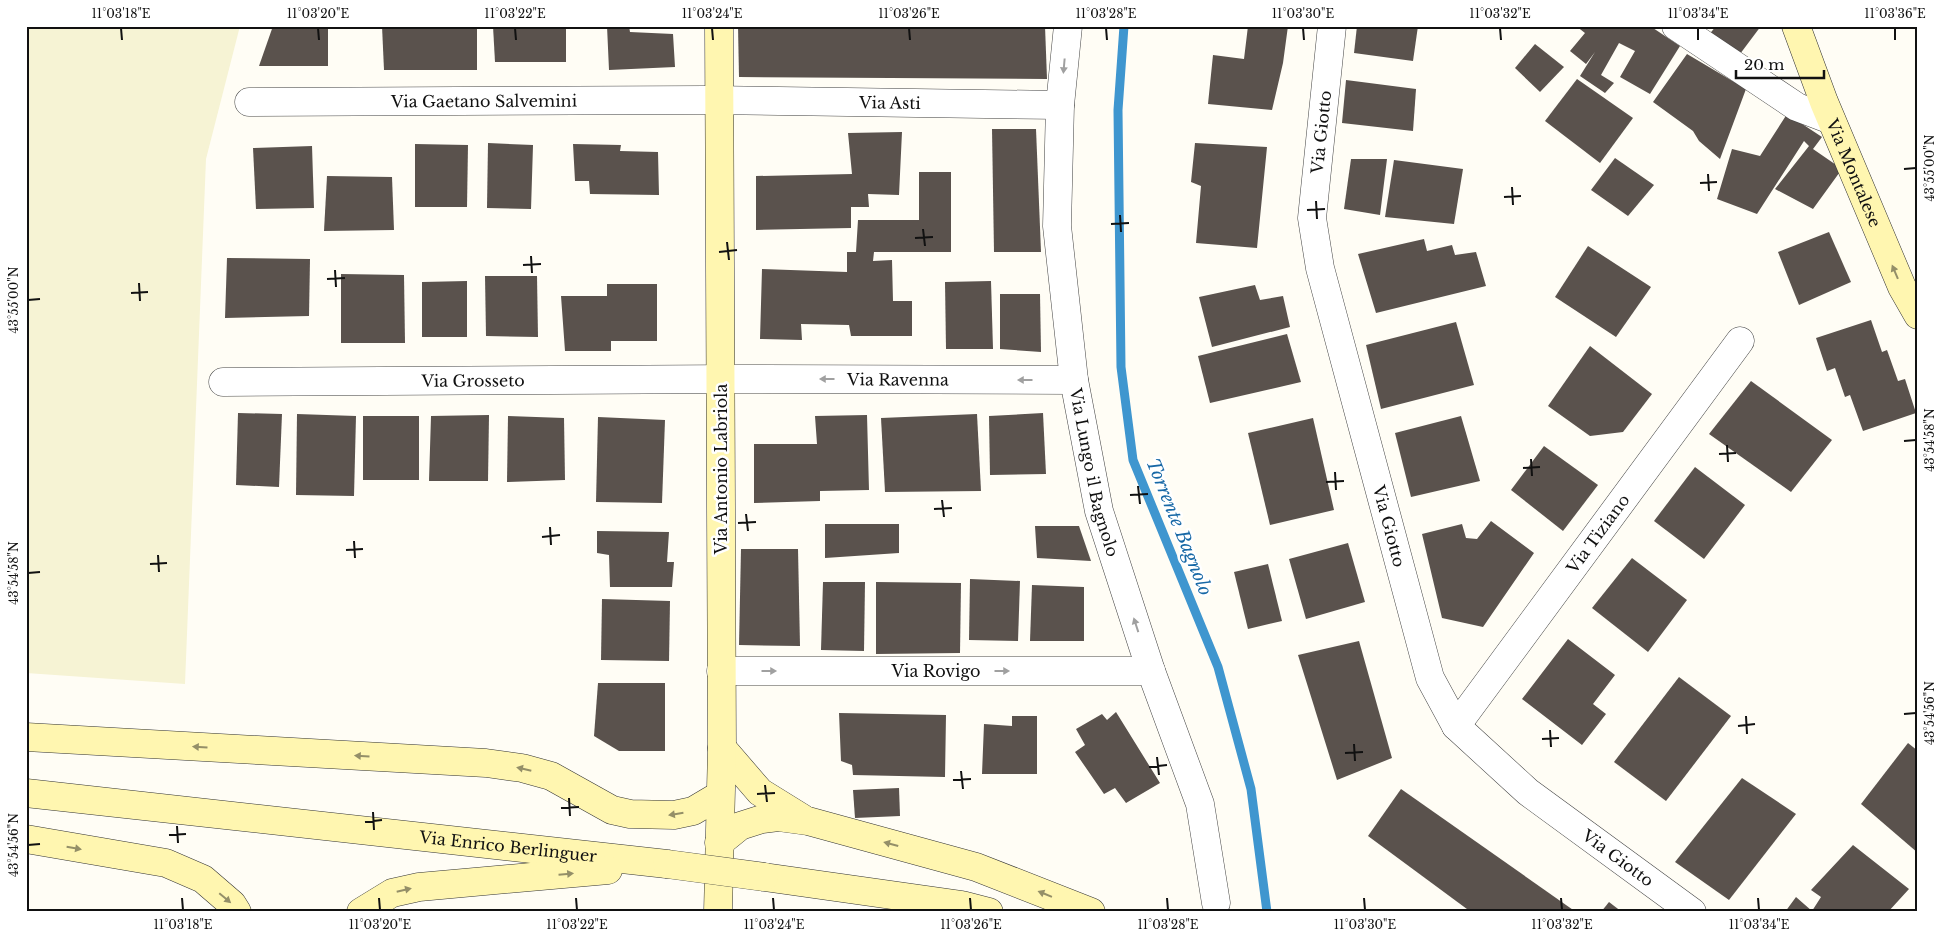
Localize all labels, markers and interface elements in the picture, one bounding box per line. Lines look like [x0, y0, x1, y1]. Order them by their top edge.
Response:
text: 11°03'18"E [91, 6, 151, 21]
text: 11°03'20"E [287, 6, 350, 21]
text: 11°03'22"E [484, 6, 546, 21]
text: 11°03'24"E [682, 6, 743, 21]
text: 11°03'26"E [878, 6, 940, 21]
text: 11°03'28"E [1075, 6, 1137, 21]
text: 11°03'30"E [1272, 6, 1335, 21]
text: 11°03'32"E [1469, 6, 1531, 21]
text: 11°03'34"E [1668, 6, 1729, 21]
text: 11°03'36"E [1864, 6, 1926, 21]
scale bar [1736, 48, 1824, 80]
text: 20 m [1744, 55, 1784, 74]
one-way arrow [1060, 58, 1068, 74]
street label: Via Giotto [1307, 89, 1335, 176]
street label: Via Gaetano Salvemini [390, 91, 578, 111]
street label: Via Asti [858, 92, 921, 113]
street label: Via Montalese [1822, 115, 1886, 230]
text: 43°55'00"N [1922, 134, 1937, 201]
one-way arrow [1891, 265, 1899, 279]
text: 43°55'00"N [6, 266, 21, 333]
street label: Via Ravenna [846, 369, 949, 390]
street label: Via Grosseto [420, 370, 525, 391]
one-way arrow [819, 375, 835, 383]
one-way arrow [1017, 376, 1033, 384]
street label: Via Antonio Labriola [711, 384, 731, 555]
street label: Via Lungo il Bagnolo [1066, 385, 1123, 559]
text: 43°54'58"N [1922, 408, 1937, 472]
water label: Torrente Bagnolo [1141, 455, 1217, 599]
street label: Via Giotto [1369, 482, 1410, 569]
street label: Via Tiziano [1562, 490, 1634, 578]
text: 43°54'58"N [6, 541, 21, 605]
one-way arrow [1132, 617, 1140, 632]
street label: Via Rovigo [891, 661, 981, 681]
one-way arrow [762, 667, 778, 675]
one-way arrow [994, 667, 1010, 675]
text: 43°54'56"N [1922, 681, 1937, 745]
one-way arrow [191, 743, 207, 751]
one-way arrow [354, 752, 370, 760]
one-way arrow [516, 765, 531, 773]
one-way arrow [668, 810, 684, 818]
text: 43°54'56"N [6, 813, 21, 877]
street label: Via Giotto [1578, 825, 1658, 891]
street label: Via Enrico Berlinguer [417, 827, 598, 866]
one-way arrow [883, 840, 898, 848]
one-way arrow [67, 844, 83, 852]
one-way arrow [558, 870, 574, 878]
one-way arrow [397, 886, 412, 894]
one-way arrow [1038, 889, 1053, 897]
one-way arrow [219, 893, 232, 904]
text: 11°03'18"E [153, 917, 213, 932]
text: 11°03'20"E [349, 917, 412, 932]
text: 11°03'22"E [546, 917, 608, 932]
text: 11°03'24"E [744, 917, 805, 932]
text: 11°03'26"E [940, 917, 1002, 932]
text: 11°03'28"E [1137, 917, 1199, 932]
text: 11°03'30"E [1334, 917, 1397, 932]
text: 11°03'32"E [1531, 917, 1593, 932]
text: 11°03'34"E [1729, 917, 1790, 932]

